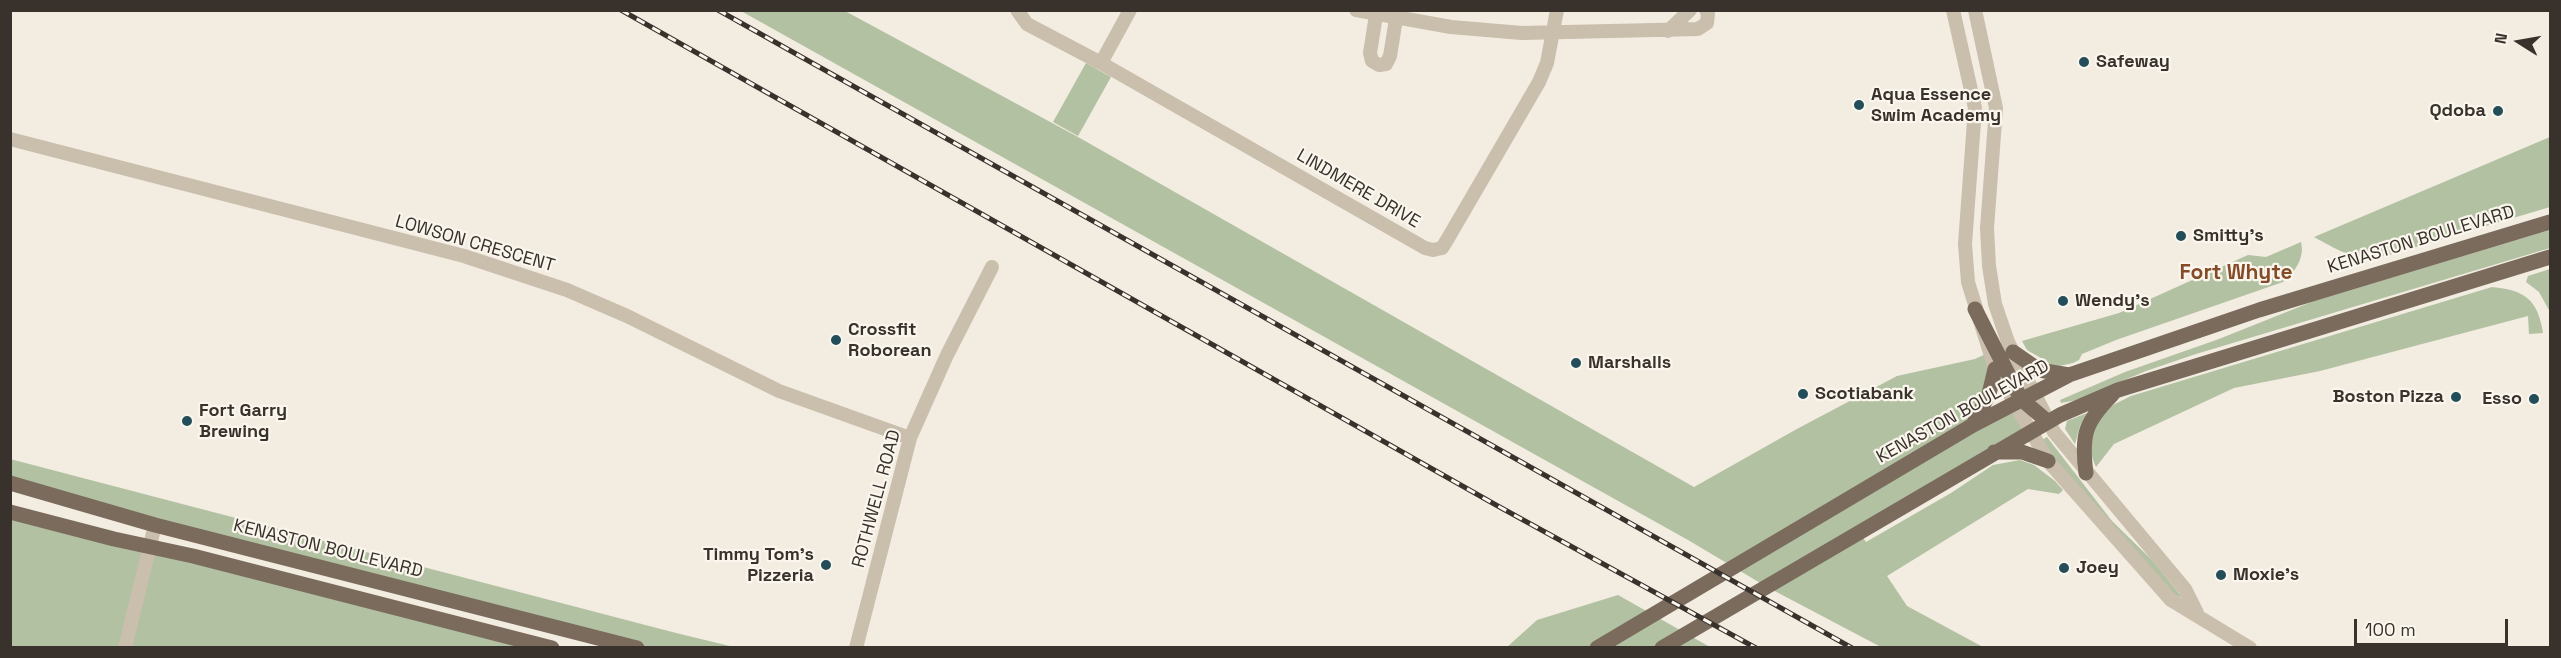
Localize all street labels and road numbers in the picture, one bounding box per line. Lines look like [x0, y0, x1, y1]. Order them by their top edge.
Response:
street label: LINDMERE DRIVE [1292, 145, 1424, 233]
street label: KENASTON BOULEVARD [2325, 201, 2517, 279]
street label: LOWSON CRESCENT [393, 211, 557, 277]
street label: KENASTON BOULEVARD [1873, 355, 2053, 469]
street label: ROTHWELL ROAD [848, 428, 906, 570]
street label: KENASTON BOULEVARD [231, 515, 425, 583]

